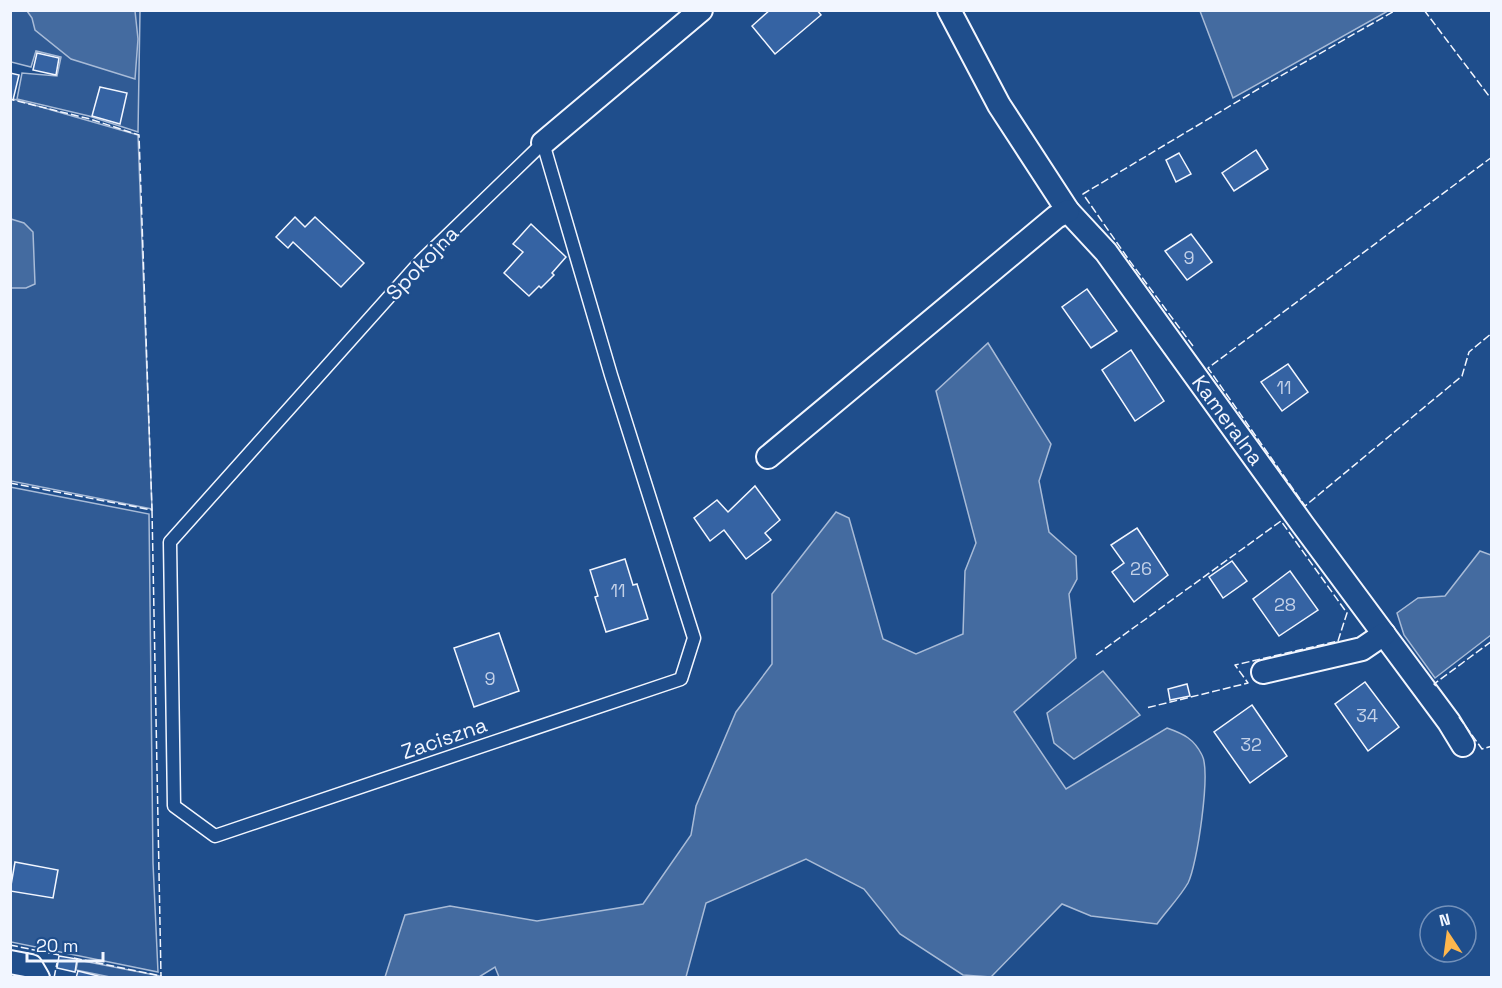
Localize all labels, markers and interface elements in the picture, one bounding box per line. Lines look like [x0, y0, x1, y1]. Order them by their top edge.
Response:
street label: Spokojna [380, 220, 464, 306]
house number: 9 [1183, 246, 1195, 269]
street label: Kameralna [1186, 370, 1270, 470]
house number: 11 [1276, 376, 1292, 399]
house number: 26 [1130, 557, 1152, 580]
house number: 11 [610, 579, 626, 602]
house number: 28 [1274, 593, 1296, 616]
house number: 9 [484, 667, 496, 690]
house number: 34 [1356, 704, 1378, 727]
street label: Zaciszna [398, 711, 490, 765]
house number: 32 [1240, 733, 1262, 756]
north arrow [1418, 904, 1478, 964]
text: N [1437, 908, 1452, 931]
scale bar [27, 925, 104, 963]
text: 20 m [36, 934, 79, 957]

